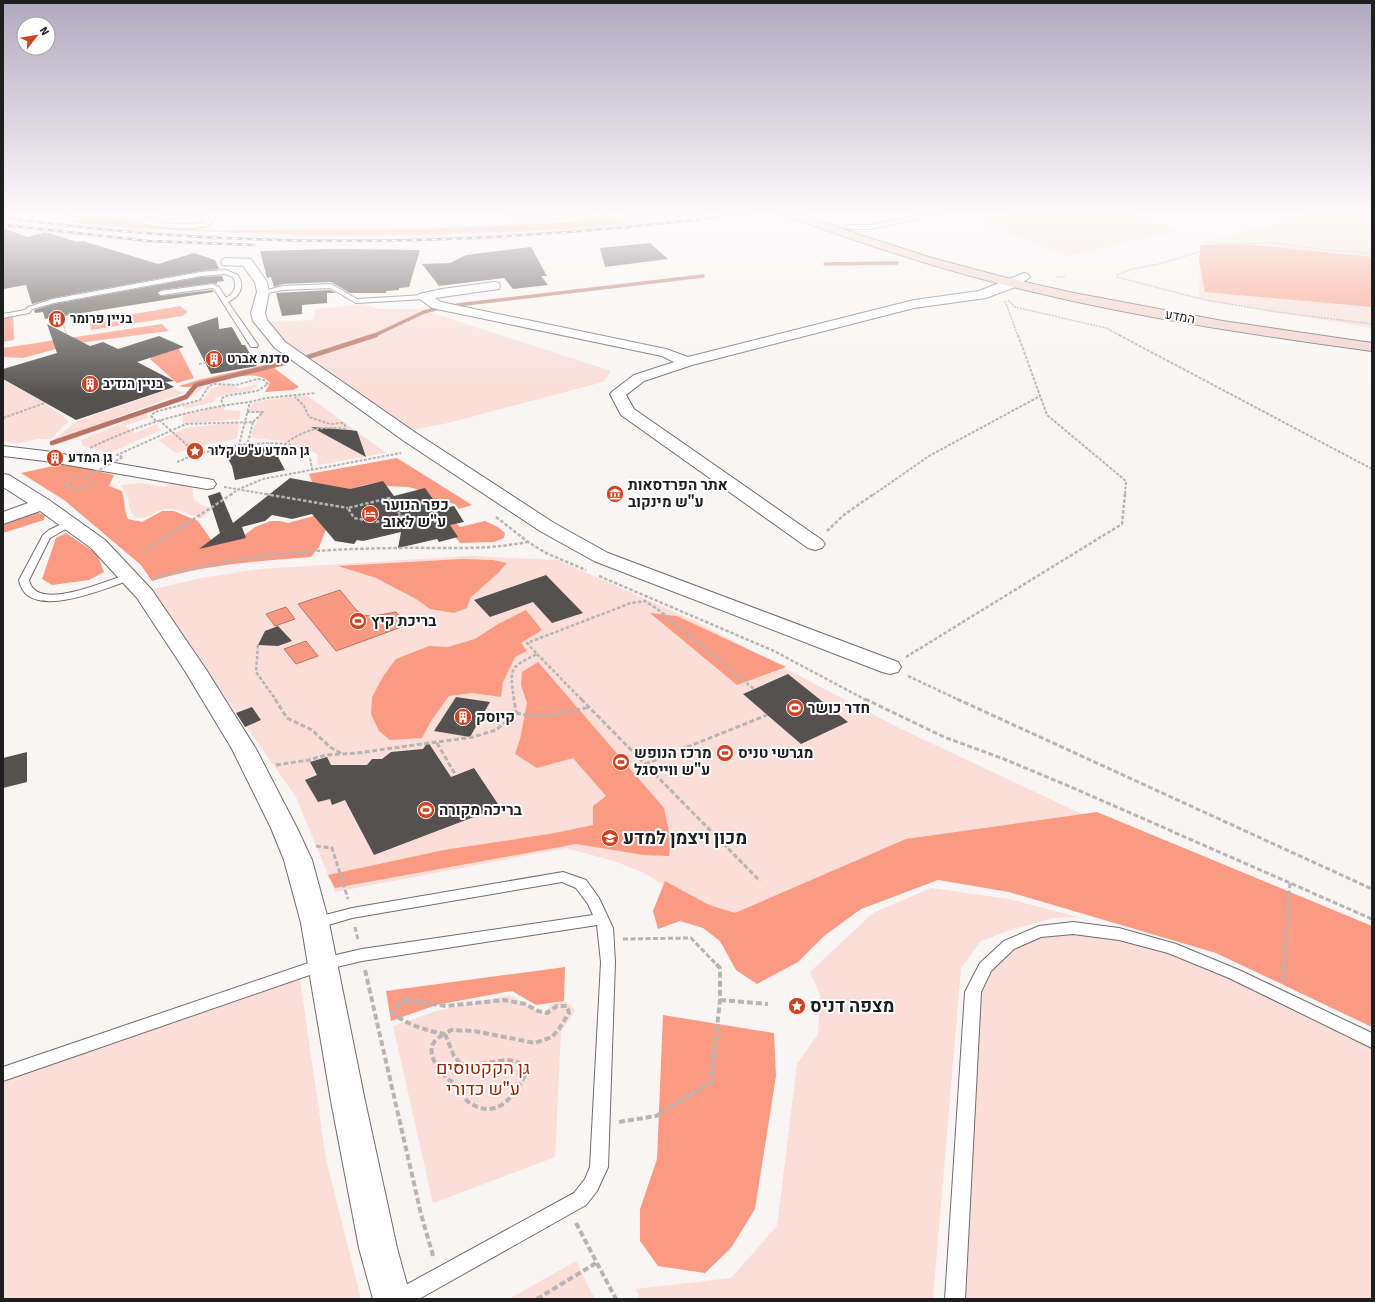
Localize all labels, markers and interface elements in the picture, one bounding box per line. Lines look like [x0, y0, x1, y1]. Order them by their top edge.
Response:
north arrow [16, 16, 56, 56]
text: N [37, 24, 52, 38]
street label: המדע [1164, 307, 1196, 327]
building icon: בניין פרומר [47, 309, 67, 329]
place label: בניין פרומר [70, 311, 132, 327]
building icon: סדנת אברט [204, 349, 224, 369]
place label: סדנת אברט [227, 351, 290, 367]
building icon: בניין הנדיב [80, 374, 100, 394]
place label: בניין הנדיב [103, 376, 163, 392]
place icon: גן המדע ע"ש קלור [185, 441, 205, 461]
place label: גן המדע ע"ש קלור [208, 443, 310, 459]
building icon: גן המדע [45, 448, 65, 468]
place label: גן המדע [68, 450, 113, 466]
place label: אתר הפרדסאות ע"ש מינקוב [628, 476, 728, 511]
museum icon: אתר הפרדסאות ע"ש מינקוב [605, 484, 625, 504]
place label: כפר הנוער ע"ש לאוב [383, 496, 449, 531]
hotel icon: כפר הנוער ע"ש לאוב [360, 504, 380, 524]
sports icon: בריכת קיץ [348, 611, 368, 631]
place label: בריכת קיץ [371, 612, 436, 630]
sports icon: חדר כושר [785, 698, 805, 718]
place label: חדר כושר [808, 699, 870, 717]
building icon: קיוסק [453, 707, 473, 727]
place label: קיוסק [476, 708, 515, 726]
sports icon: מגרשי טניס [715, 743, 735, 763]
place label: מרכז הנופש ע"ש ווייסגל [634, 744, 712, 779]
place label: מגרשי טניס [738, 744, 814, 762]
sports icon: מרכז הנופש ע"ש ווייסגל [611, 752, 631, 772]
sports icon: בריכה מקורה [416, 800, 436, 820]
place label: בריכה מקורה [439, 801, 522, 819]
place label: מכון ויצמן למדע [623, 827, 747, 849]
school or university icon: מכון ויצמן למדע [600, 828, 620, 848]
place label: מצפה דניס [810, 995, 894, 1017]
place icon: מצפה דניס [787, 996, 807, 1016]
park label: גן הקקטוסים ע"ש כדורי [436, 1057, 530, 1100]

